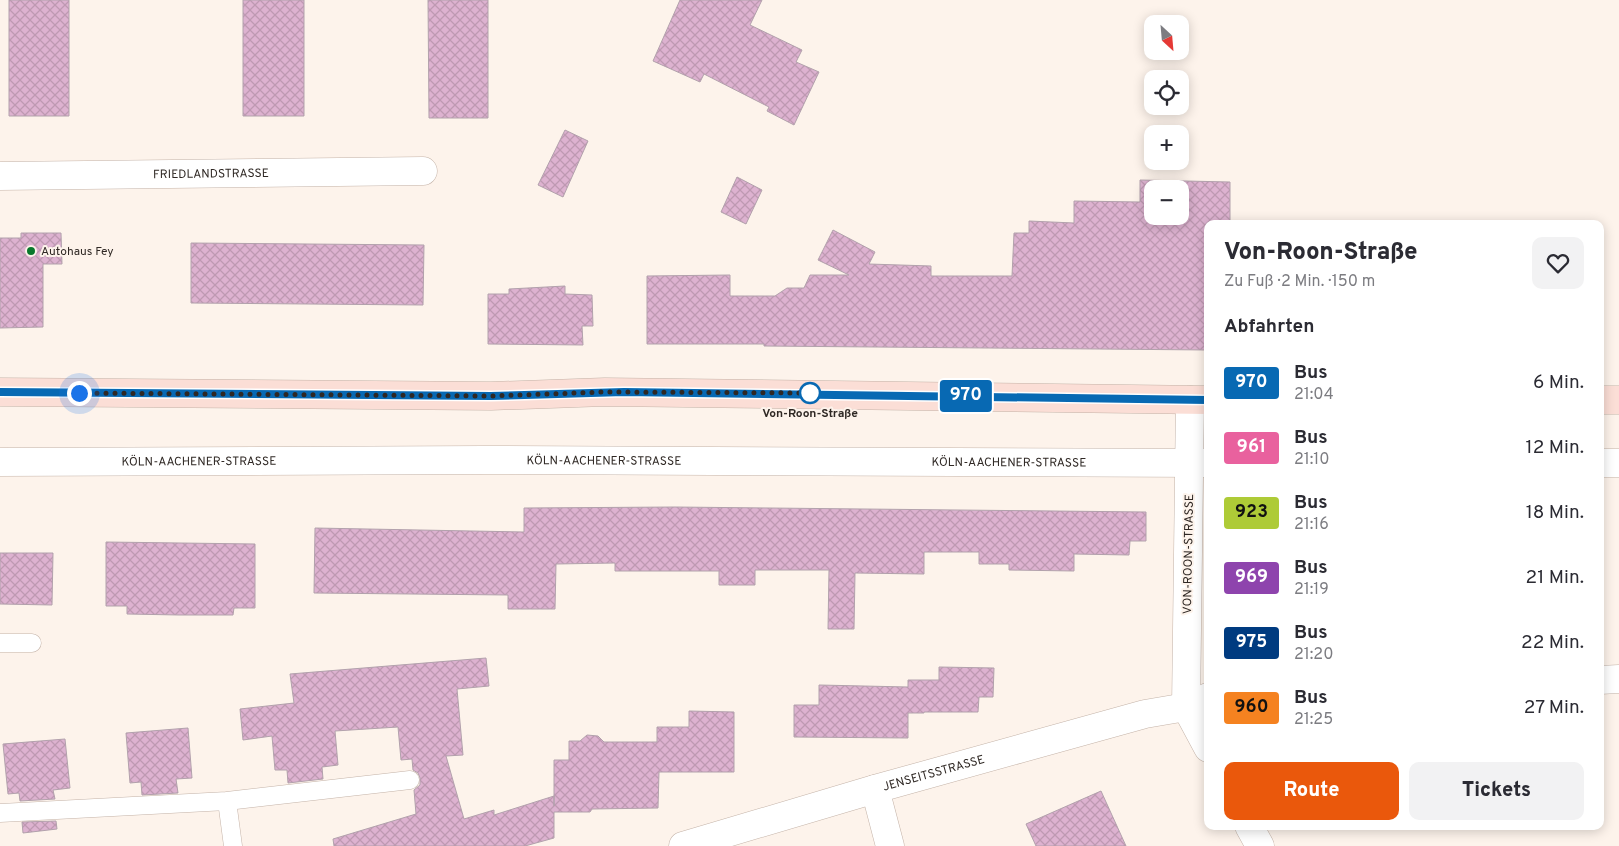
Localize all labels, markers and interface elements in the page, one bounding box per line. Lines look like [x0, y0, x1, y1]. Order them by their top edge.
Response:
north arrow [1144, 15, 1189, 60]
map controls [1144, 15, 1189, 225]
button: locate [1144, 70, 1189, 115]
button: + [1144, 125, 1189, 170]
street label: FRIEDLANDSTRASSE [153, 166, 269, 183]
button: − [1144, 180, 1189, 225]
button: heart [1532, 237, 1584, 289]
text: Von-Roon-Straße [1224, 238, 1418, 268]
place label: Autohaus Fey [41, 244, 114, 260]
marker: Autohaus Fey [25, 245, 37, 257]
text: Zu Fuß · 2 Min. · 150 m [1224, 272, 1375, 292]
text: Abfahrten [1224, 315, 1314, 339]
text: Bus [1294, 361, 1328, 385]
text: 970 [1235, 371, 1268, 394]
text: 6 Min. [1533, 371, 1584, 395]
line badge: 970 [937, 380, 995, 412]
your location [67, 381, 92, 406]
marker: Von-Roon-Straße [799, 382, 821, 404]
text: 970 [950, 384, 982, 407]
text: 21:04 [1294, 385, 1334, 405]
place label: Von-Roon-Straße [762, 406, 858, 422]
text: Bus [1294, 426, 1328, 450]
text: 961 [1237, 436, 1266, 459]
text: 12 Min. [1526, 436, 1584, 460]
text: 21:10 [1294, 450, 1330, 470]
street label: KÖLN-AACHENER-STRASSE [527, 453, 681, 470]
street label: KÖLN-AACHENER-STRASSE [122, 454, 276, 470]
street label: KÖLN-AACHENER-STRASSE [932, 455, 1086, 471]
text: Bus [1294, 491, 1328, 515]
street label: VON-ROON-STRASSE [1180, 494, 1198, 614]
text: 923 [1235, 501, 1268, 524]
text: 18 Min. [1526, 501, 1584, 525]
text: 21:16 [1294, 515, 1329, 535]
text: Bus [1294, 556, 1328, 580]
text: 969 [1235, 566, 1268, 589]
text: 21 Min. [1526, 566, 1584, 590]
text: 21:19 [1294, 580, 1329, 600]
text: Bus [1294, 621, 1328, 645]
text: 975 [1236, 631, 1267, 654]
text: 22 Min. [1521, 631, 1584, 655]
text: 21:20 [1294, 645, 1333, 665]
text: Bus [1294, 686, 1328, 710]
text: 960 [1235, 696, 1268, 719]
text: 27 Min. [1524, 696, 1584, 720]
text: 21:25 [1294, 710, 1333, 730]
street label: JENSEITSSTRASSE [881, 752, 987, 795]
button: Route [1224, 762, 1399, 820]
button: Tickets [1409, 762, 1584, 820]

